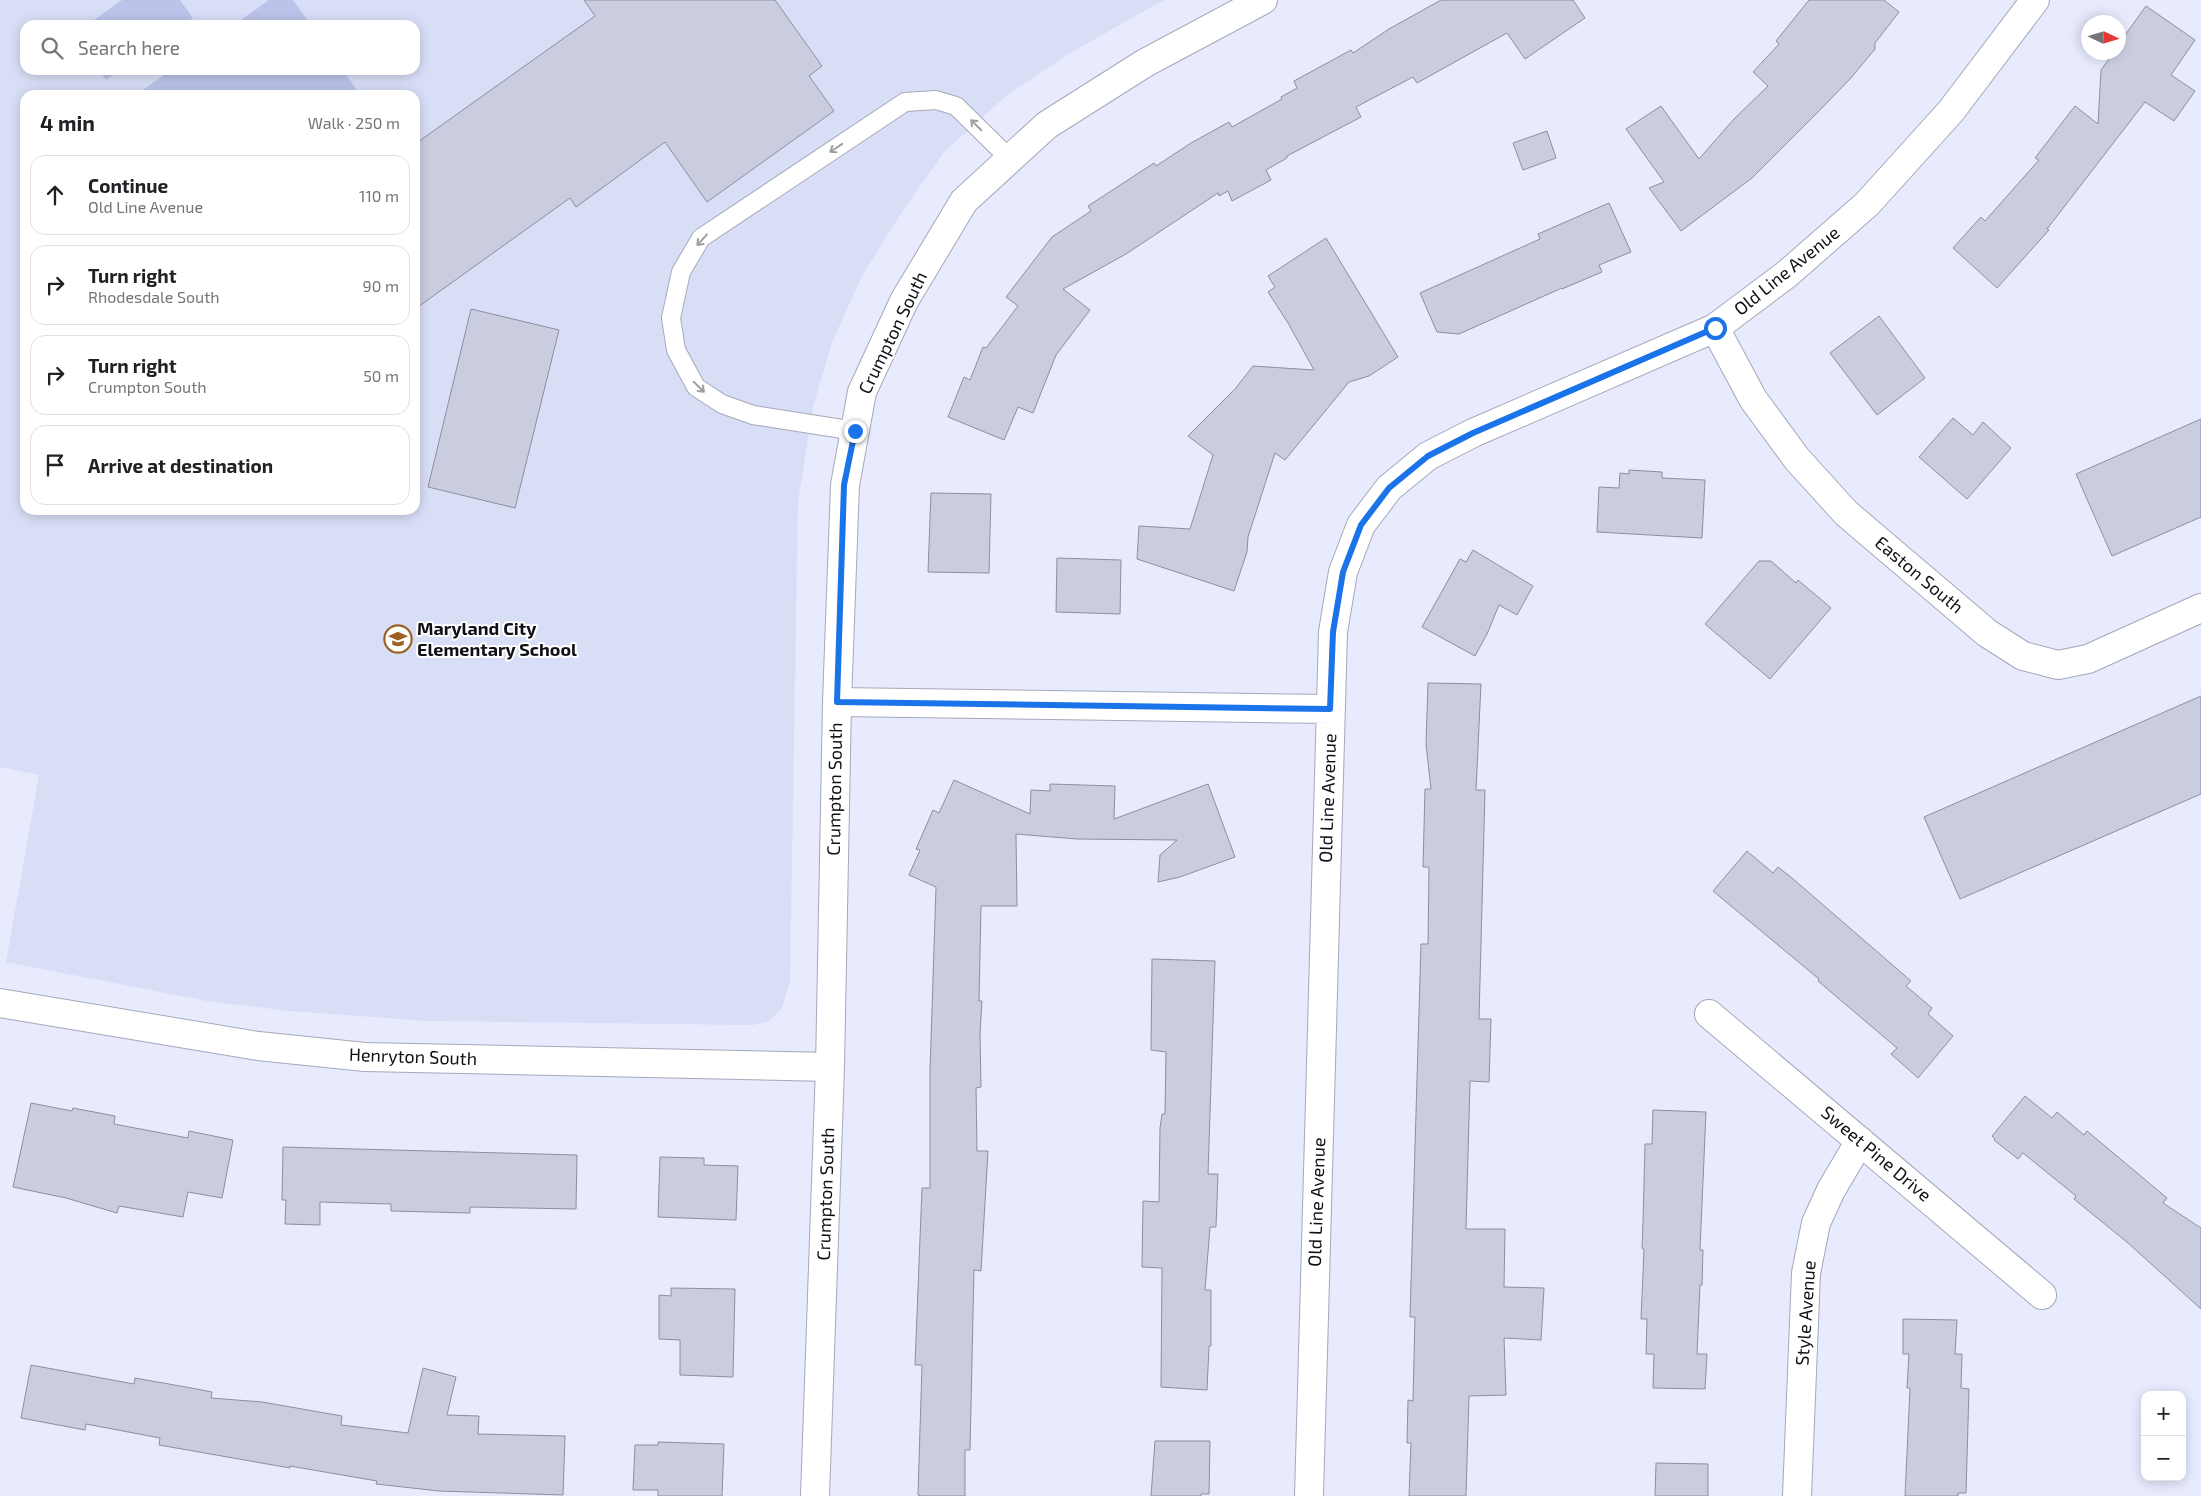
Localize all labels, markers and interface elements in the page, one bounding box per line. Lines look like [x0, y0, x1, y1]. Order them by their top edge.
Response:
north arrow [2081, 15, 2126, 60]
search box [20, 20, 420, 75]
icon: search [38, 34, 66, 62]
text: Search here [78, 36, 180, 59]
text: 4 min [40, 110, 95, 135]
text: Walk · 250 m [308, 113, 400, 132]
one-way arrow [969, 119, 982, 131]
one-way arrow [829, 143, 843, 153]
text: Continue [88, 174, 168, 197]
icon: ahead [41, 181, 69, 209]
text: 110 m [359, 186, 399, 205]
text: Old Line Avenue [88, 197, 203, 216]
street label: Old Line Avenue [1729, 221, 1844, 320]
one-way arrow [696, 233, 708, 246]
text: Turn right [88, 264, 176, 287]
street label: Crumpton South [853, 268, 931, 397]
icon: right [41, 271, 69, 299]
text: 90 m [363, 276, 399, 295]
text: Rhodesdale South [88, 287, 220, 306]
route start [1704, 317, 1727, 340]
text: Turn right [88, 354, 176, 377]
icon: right [41, 361, 69, 389]
text: 50 m [363, 366, 399, 385]
text: Crumpton South [88, 377, 207, 396]
one-way arrow [693, 381, 705, 393]
route end [844, 420, 867, 443]
icon: arrive [41, 451, 69, 479]
text: Arrive at destination [88, 454, 273, 477]
street label: Easton South [1871, 531, 1968, 618]
place label: Maryland City Elementary School [417, 617, 577, 660]
school or university icon: Maryland City Elementary School [383, 624, 413, 654]
street label: Crumpton South [822, 722, 846, 856]
street label: Old Line Avenue [1314, 733, 1340, 863]
street label: Henryton South [349, 1043, 478, 1069]
street label: Sweet Pine Drive [1817, 1101, 1936, 1206]
street label: Crumpton South [812, 1127, 838, 1261]
street label: Old Line Avenue [1303, 1137, 1329, 1267]
street label: Style Avenue [1790, 1260, 1820, 1366]
map controls [2141, 1391, 2186, 1481]
button: + [2141, 1391, 2186, 1436]
button: − [2141, 1436, 2186, 1481]

